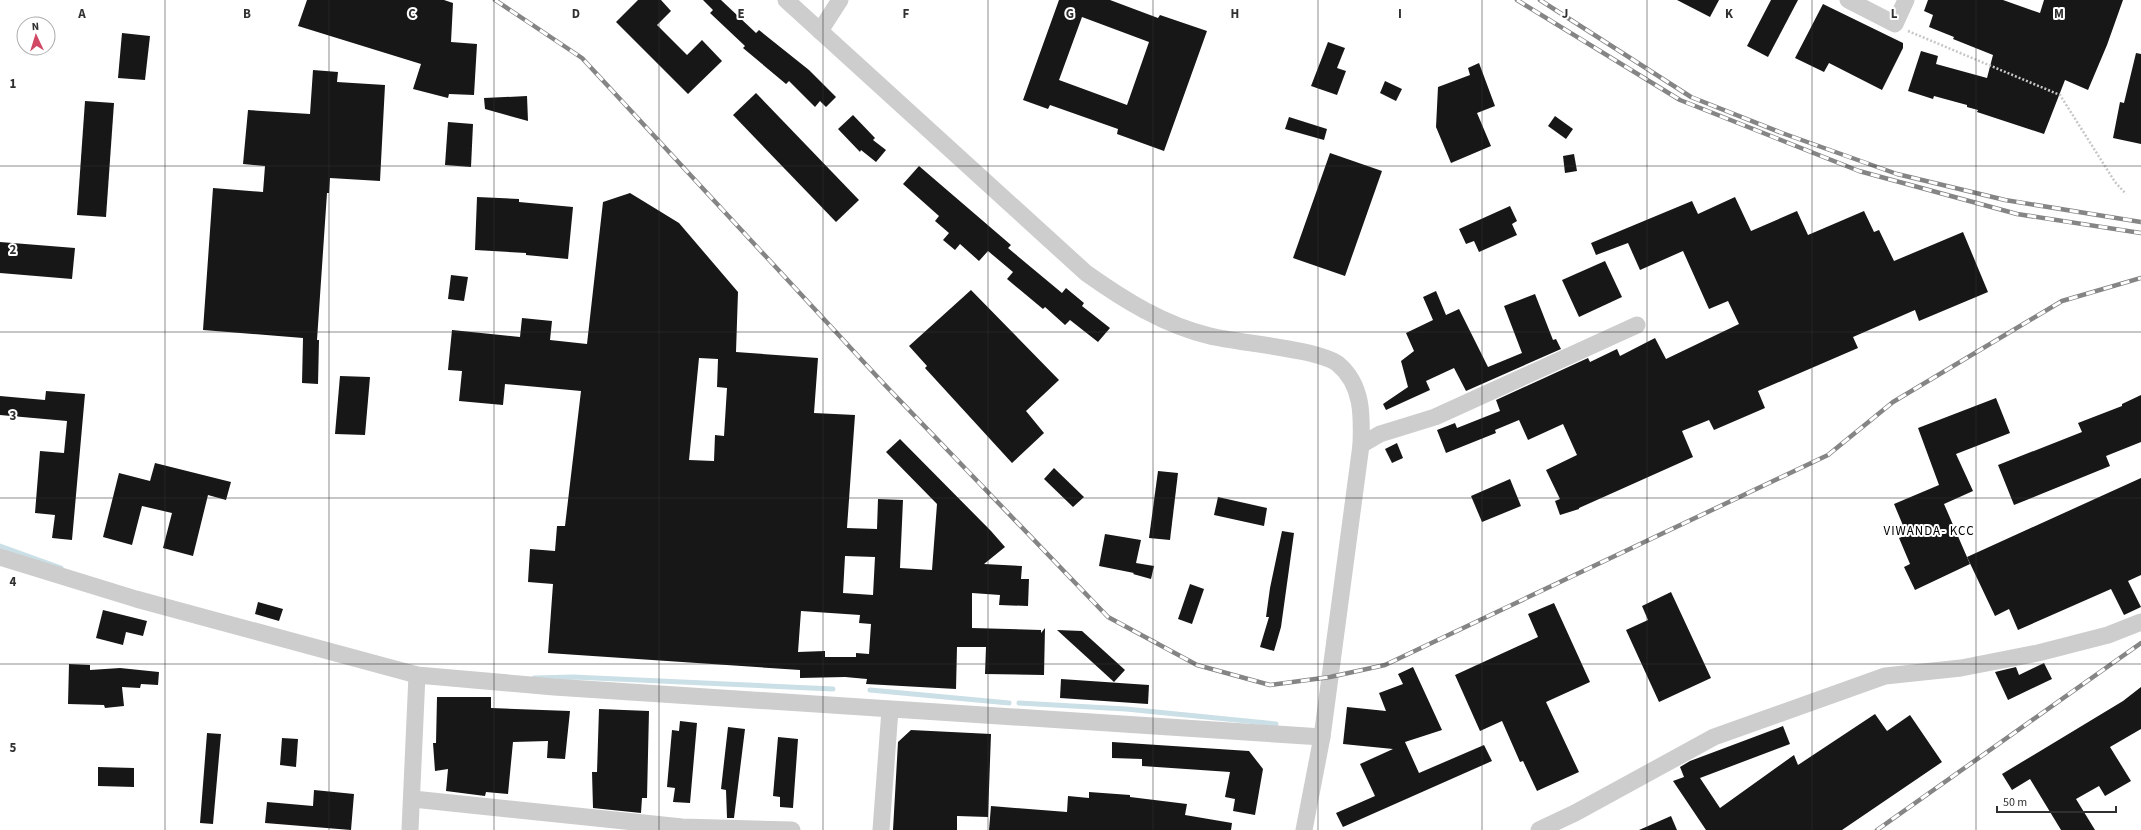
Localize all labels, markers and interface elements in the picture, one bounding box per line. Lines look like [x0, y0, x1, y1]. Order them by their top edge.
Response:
text: A [77, 5, 86, 23]
text: B [243, 5, 251, 23]
text: C [408, 5, 416, 23]
text: D [572, 5, 580, 23]
text: E [737, 5, 745, 23]
text: F [903, 5, 910, 23]
text: G [1066, 5, 1074, 23]
text: H [1231, 5, 1239, 23]
text: I [1398, 5, 1402, 23]
text: J [1562, 5, 1568, 23]
text: K [1725, 5, 1734, 23]
text: L [1891, 5, 1898, 23]
text: M [2054, 5, 2064, 23]
north arrow [16, 16, 56, 56]
text: N [31, 19, 40, 34]
text: 1 [10, 75, 17, 93]
text: 2 [10, 241, 17, 259]
text: 3 [10, 407, 17, 425]
district label: VIWANDA- KCC [1883, 522, 1975, 540]
text: 4 [10, 573, 17, 591]
text: 5 [10, 739, 17, 757]
scale bar [1997, 788, 2116, 814]
text: 50 m [2003, 794, 2027, 811]

